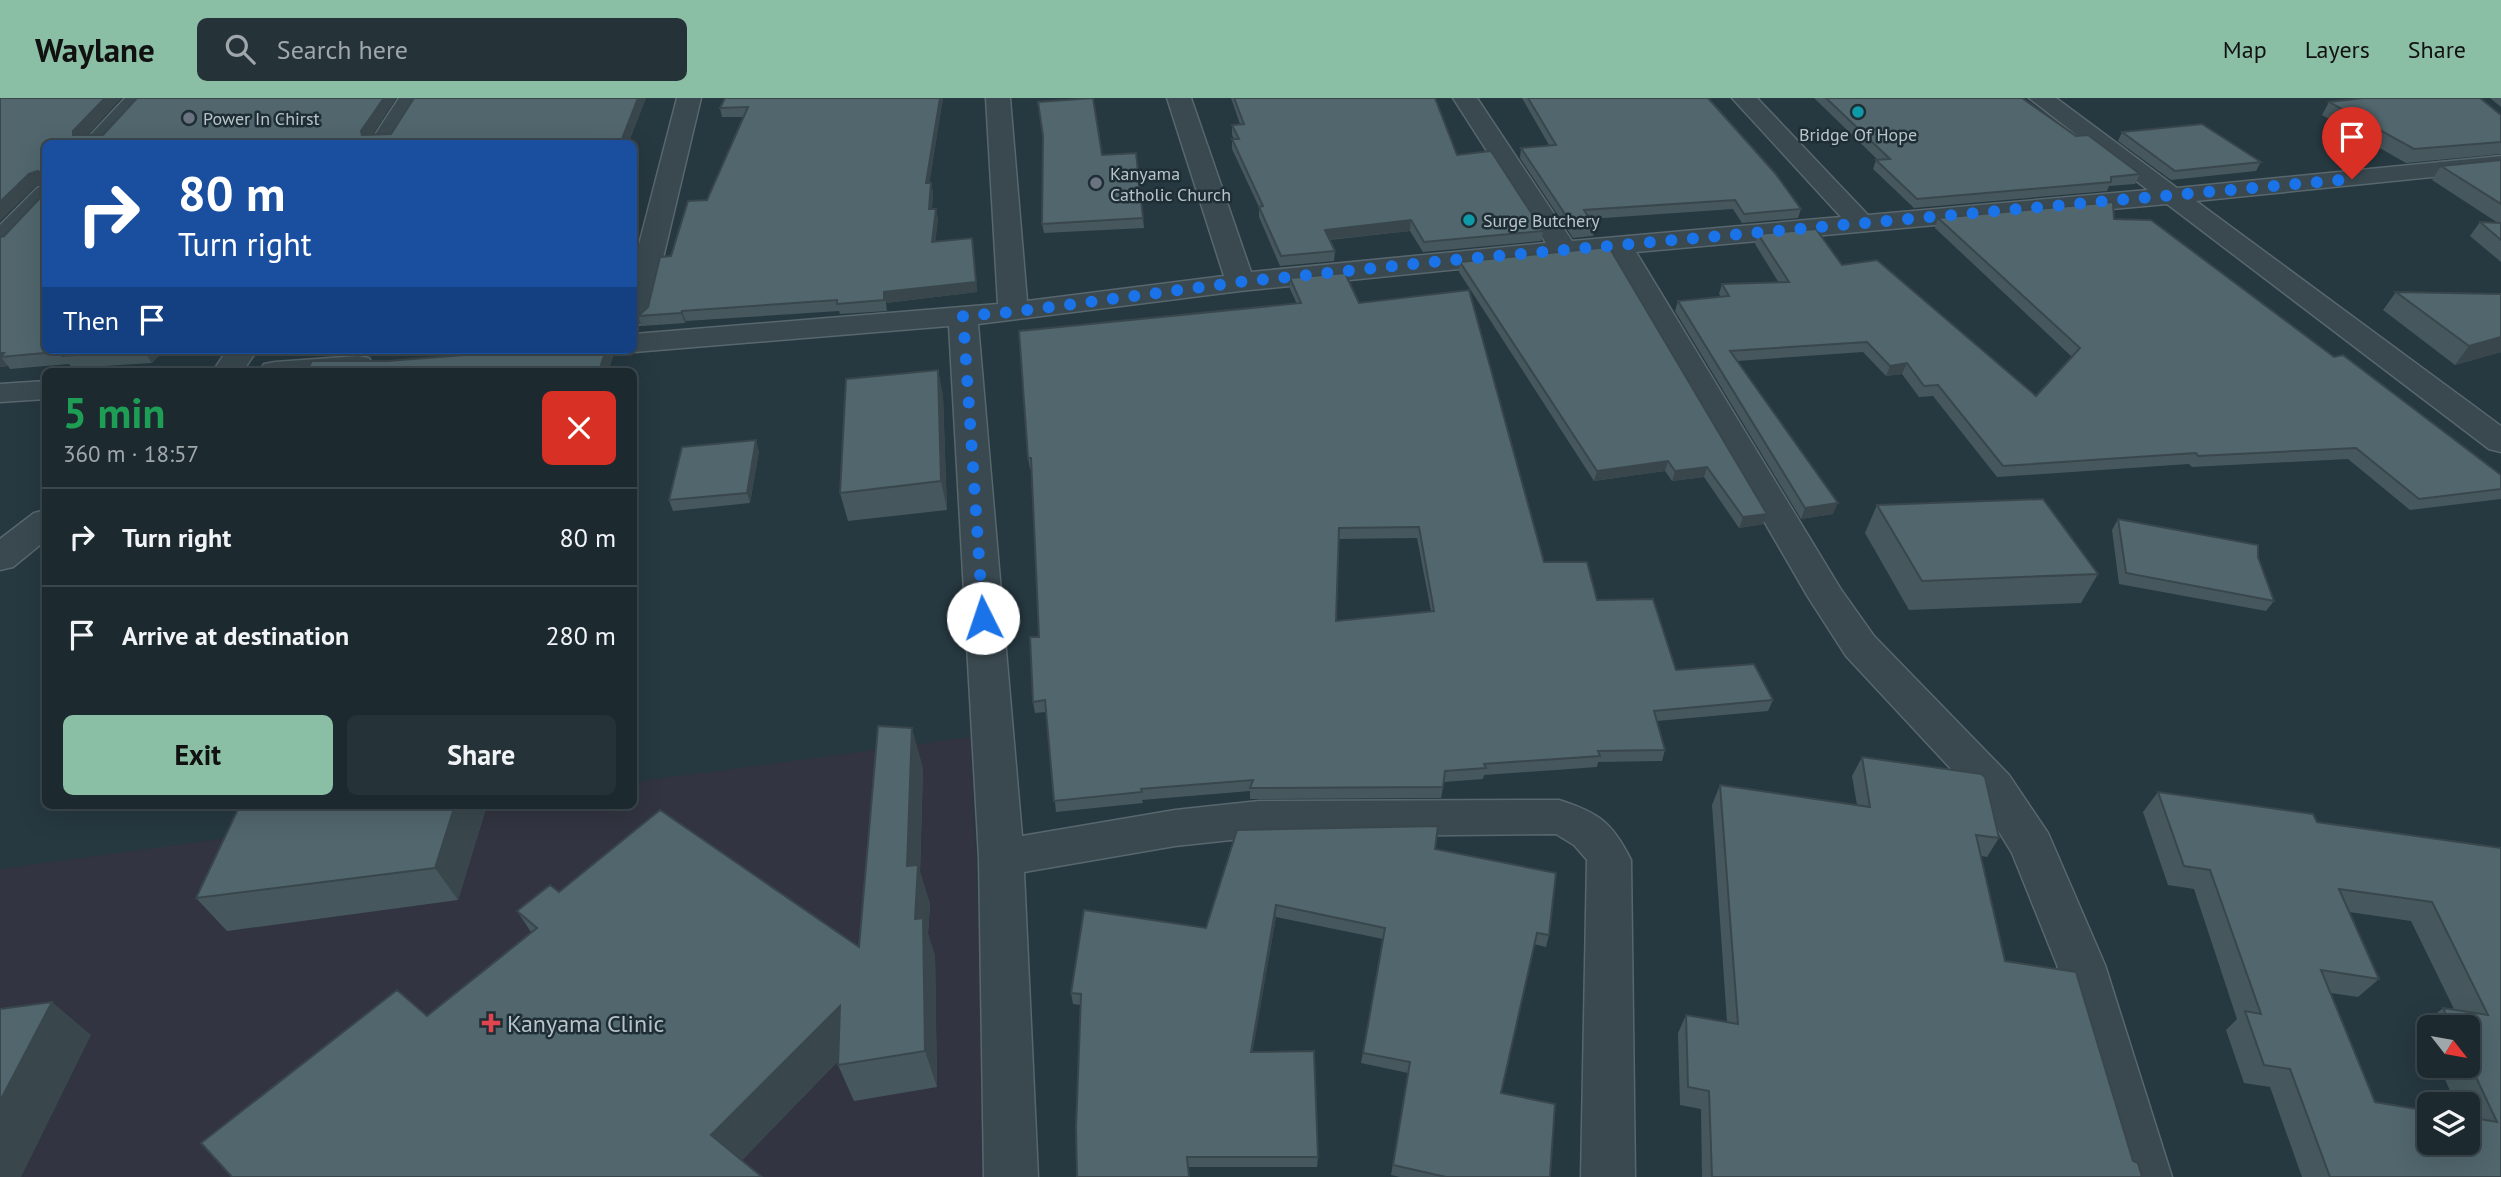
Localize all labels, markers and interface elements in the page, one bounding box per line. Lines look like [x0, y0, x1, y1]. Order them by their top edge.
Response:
search box [197, 18, 687, 81]
text: Waylane [35, 28, 155, 71]
icon: search [221, 30, 259, 68]
text: Search here [277, 33, 408, 66]
text: Map [2223, 34, 2267, 65]
text: Layers [2305, 34, 2370, 65]
text: Share [2408, 34, 2466, 65]
marker: Bridge Of Hope [1850, 104, 1866, 120]
place label: Power In Chirst [203, 107, 320, 130]
pin [2322, 107, 2382, 179]
marker: Power In Chirst [181, 110, 197, 126]
icon: arrive [2333, 118, 2371, 156]
place label: Bridge Of Hope [1799, 123, 1917, 146]
text: 80 m [178, 161, 285, 225]
place label: Kanyama Catholic Church [1110, 162, 1231, 206]
icon: right [63, 168, 154, 259]
marker: Kanyama Catholic Church [1088, 175, 1104, 191]
place label: Surge Butchery [1483, 209, 1600, 232]
marker: Surge Butchery [1461, 212, 1477, 228]
text: Turn right [178, 223, 312, 265]
icon: arrive [133, 301, 171, 339]
text: Then [63, 304, 119, 337]
text: 5 min [63, 385, 165, 440]
button: close [542, 391, 616, 465]
text: 360 m · 18:57 [63, 439, 199, 468]
icon: right [63, 518, 101, 556]
text: Turn right [122, 521, 231, 554]
text: 80 m [560, 521, 616, 554]
position arrow [946, 581, 1020, 655]
icon: arrive [63, 616, 101, 654]
text: Arrive at destination [122, 619, 349, 652]
text: 280 m [545, 619, 616, 652]
button: Exit [63, 715, 333, 795]
button: Share [347, 715, 616, 795]
place label: Kanyama Clinic [507, 1008, 665, 1039]
marker: Kanyama Clinic [481, 1013, 501, 1033]
north arrow [2417, 1015, 2480, 1078]
map controls [2417, 1015, 2480, 1155]
button: layers [2417, 1092, 2480, 1155]

